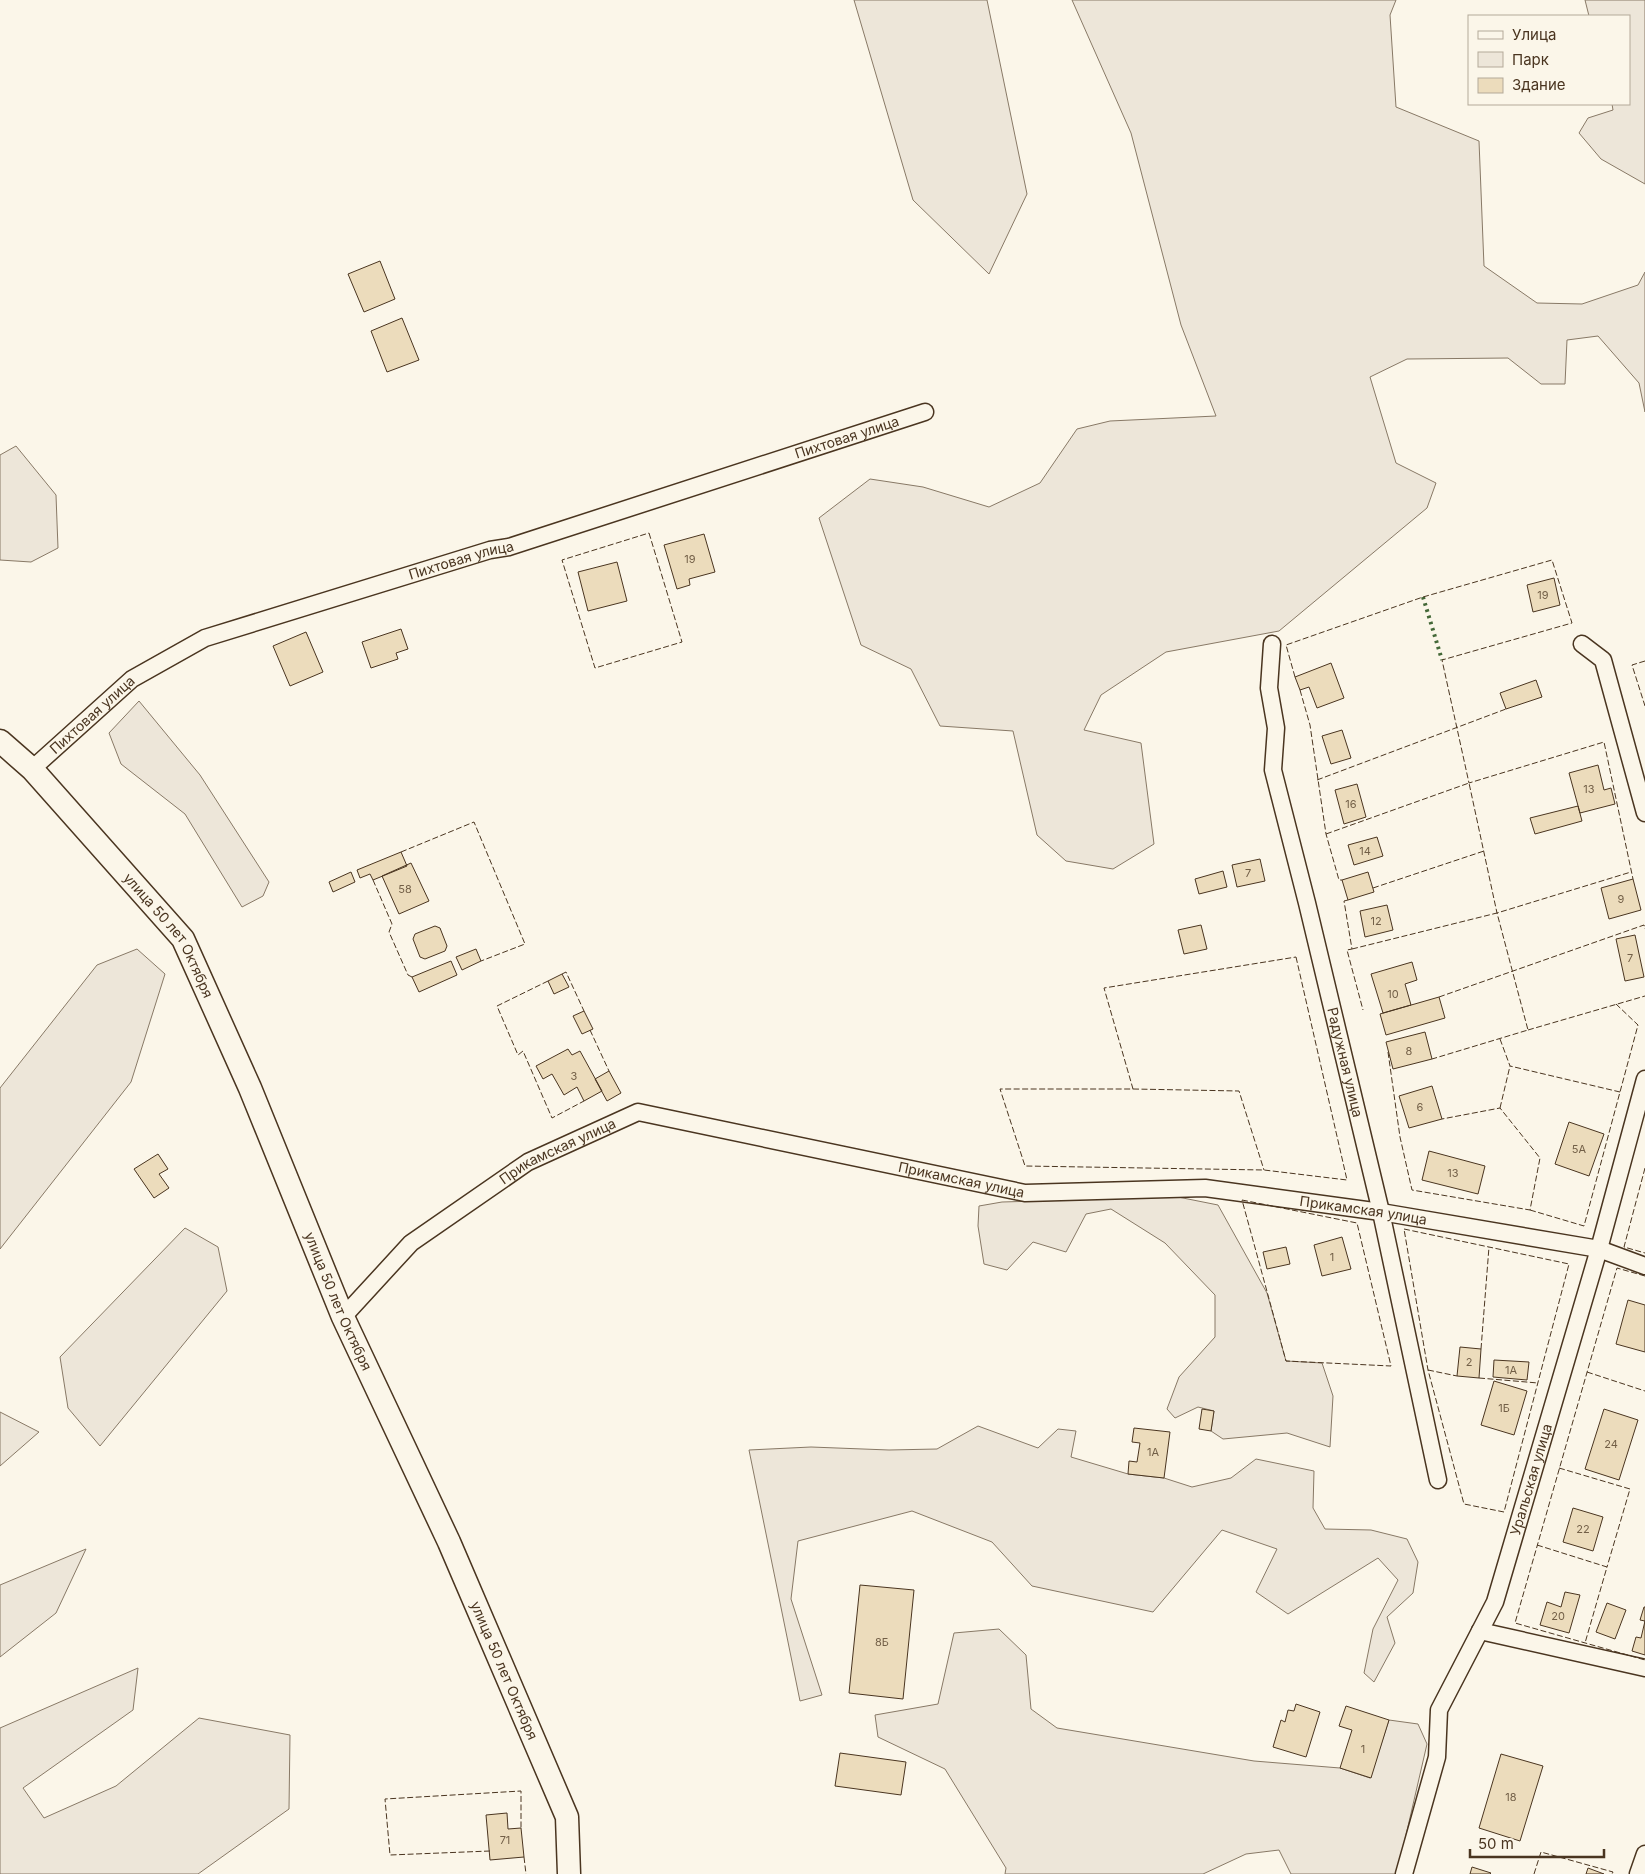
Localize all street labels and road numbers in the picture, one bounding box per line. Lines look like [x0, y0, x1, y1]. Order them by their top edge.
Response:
street label: Пихтовая улица [792, 412, 901, 462]
street label: Пихтовая улица [406, 537, 516, 583]
street label: Пихтовая улица [46, 672, 138, 757]
street label: улица 50 лет Октября [120, 869, 217, 1000]
street label: Радужная улица [1324, 1006, 1367, 1119]
street label: Прикамская улица [496, 1114, 618, 1187]
street label: Прикамская улица [897, 1158, 1026, 1201]
street label: Прикамская улица [1299, 1192, 1428, 1228]
street label: улица 50 лет Октября [301, 1229, 376, 1373]
street label: Уральская улица [1506, 1421, 1555, 1537]
street label: улица 50 лет Октября [467, 1598, 542, 1742]

